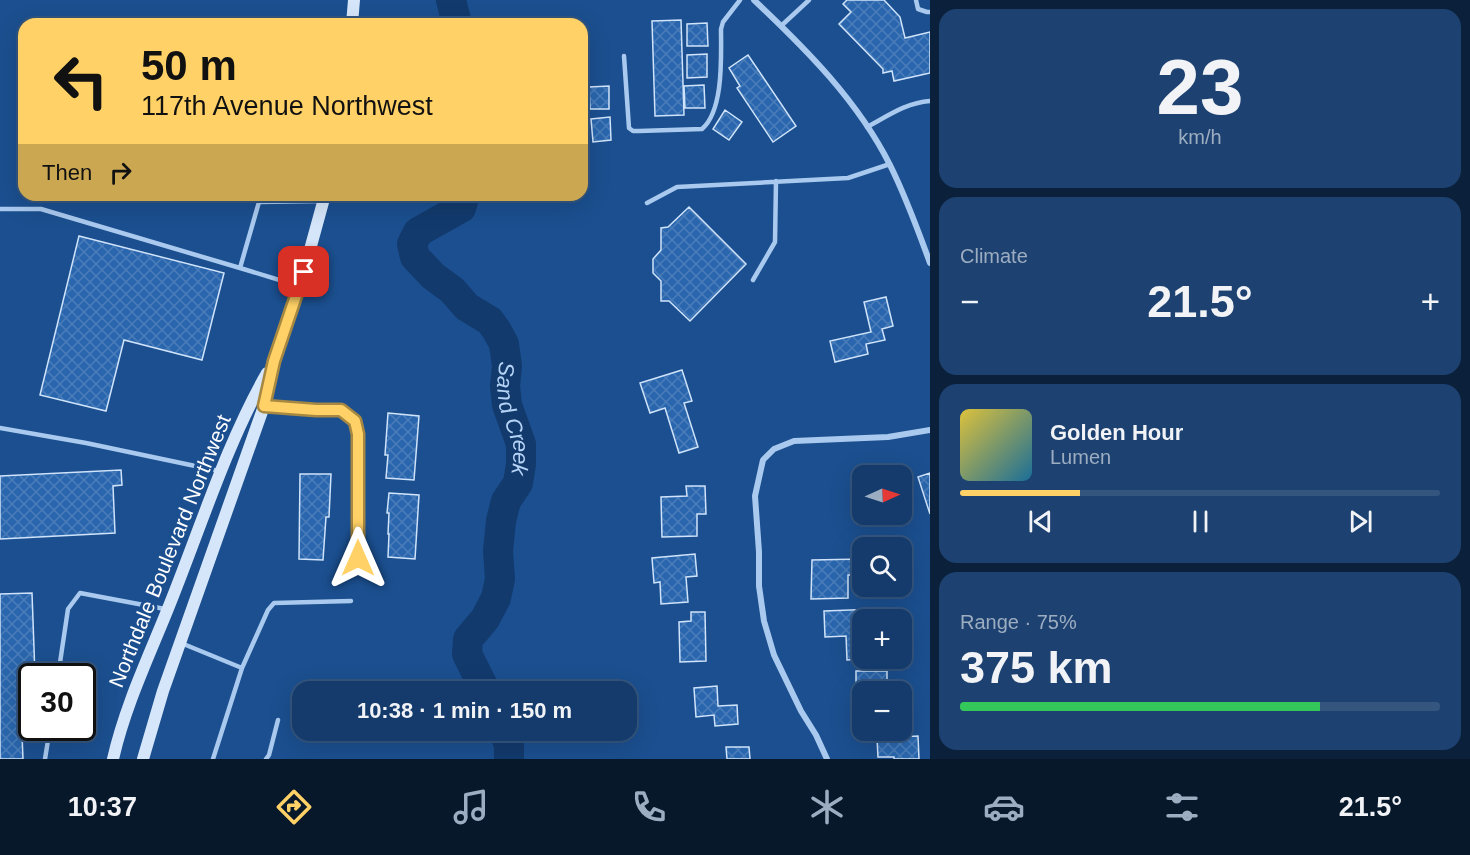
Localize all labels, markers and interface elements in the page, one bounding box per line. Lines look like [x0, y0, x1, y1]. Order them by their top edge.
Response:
icon: left [42, 42, 120, 120]
text: 50 m [141, 42, 237, 89]
text: 23 [1157, 43, 1243, 131]
text: 117th Avenue Northwest [141, 91, 433, 121]
text: km/h [1178, 126, 1222, 148]
icon: right [104, 156, 137, 189]
text: Then [42, 160, 92, 185]
text: Climate [960, 245, 1028, 267]
pin [278, 246, 329, 297]
icon: arrive [287, 255, 320, 288]
text: 21.5° [1147, 276, 1253, 327]
text: − [960, 283, 979, 320]
text: + [1421, 283, 1440, 320]
water label: Sand Creek [492, 360, 533, 478]
street label: Northdale Boulevard Northwest [104, 411, 235, 690]
text: Golden Hour [1050, 420, 1183, 445]
text: Lumen [1050, 446, 1111, 468]
north arrow [852, 465, 912, 525]
map controls [852, 465, 912, 741]
icon: previous [1024, 505, 1057, 538]
icon: pause [1184, 505, 1217, 538]
icon: next [1344, 505, 1377, 538]
position arrow [326, 526, 390, 590]
button: search [852, 537, 912, 597]
button: + [852, 609, 912, 669]
text: Range · 75% [960, 611, 1077, 633]
text: 375 km [960, 642, 1113, 693]
speed limit sign: 30 [18, 663, 96, 741]
button: − [852, 681, 912, 741]
text: 10:38 · 1 min · 150 m [357, 698, 572, 723]
icon: directions [273, 786, 315, 828]
icon: music [450, 786, 492, 828]
icon: phone [628, 786, 670, 828]
icon: climate [806, 786, 848, 828]
icon: car [983, 786, 1025, 828]
icon: filters [1161, 786, 1203, 828]
text: 10:37 [68, 792, 137, 822]
text: 21.5° [1339, 792, 1402, 822]

